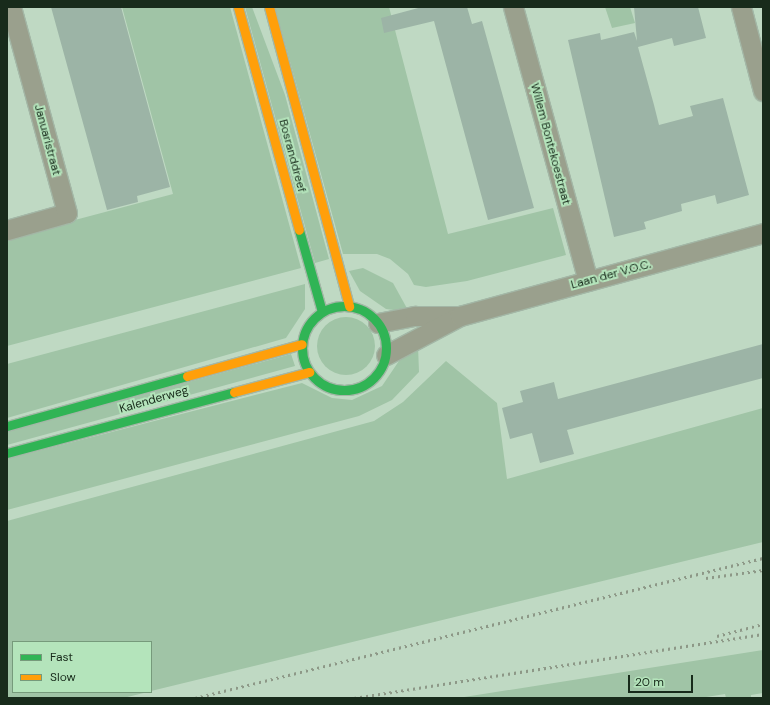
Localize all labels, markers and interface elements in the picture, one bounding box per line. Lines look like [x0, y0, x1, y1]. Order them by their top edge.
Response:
street label: Willem Bontekoestraat [527, 82, 573, 206]
street label: Januaristraat [31, 103, 63, 177]
street label: Bosranddreef [275, 118, 309, 194]
street label: Laan der V.O.C. [569, 257, 653, 293]
street label: Kalenderweg [118, 383, 190, 417]
legend [12, 641, 152, 693]
text: Fast [50, 649, 73, 665]
scale bar [630, 667, 695, 693]
text: Slow [50, 669, 76, 685]
text: 20 m [635, 674, 664, 690]

